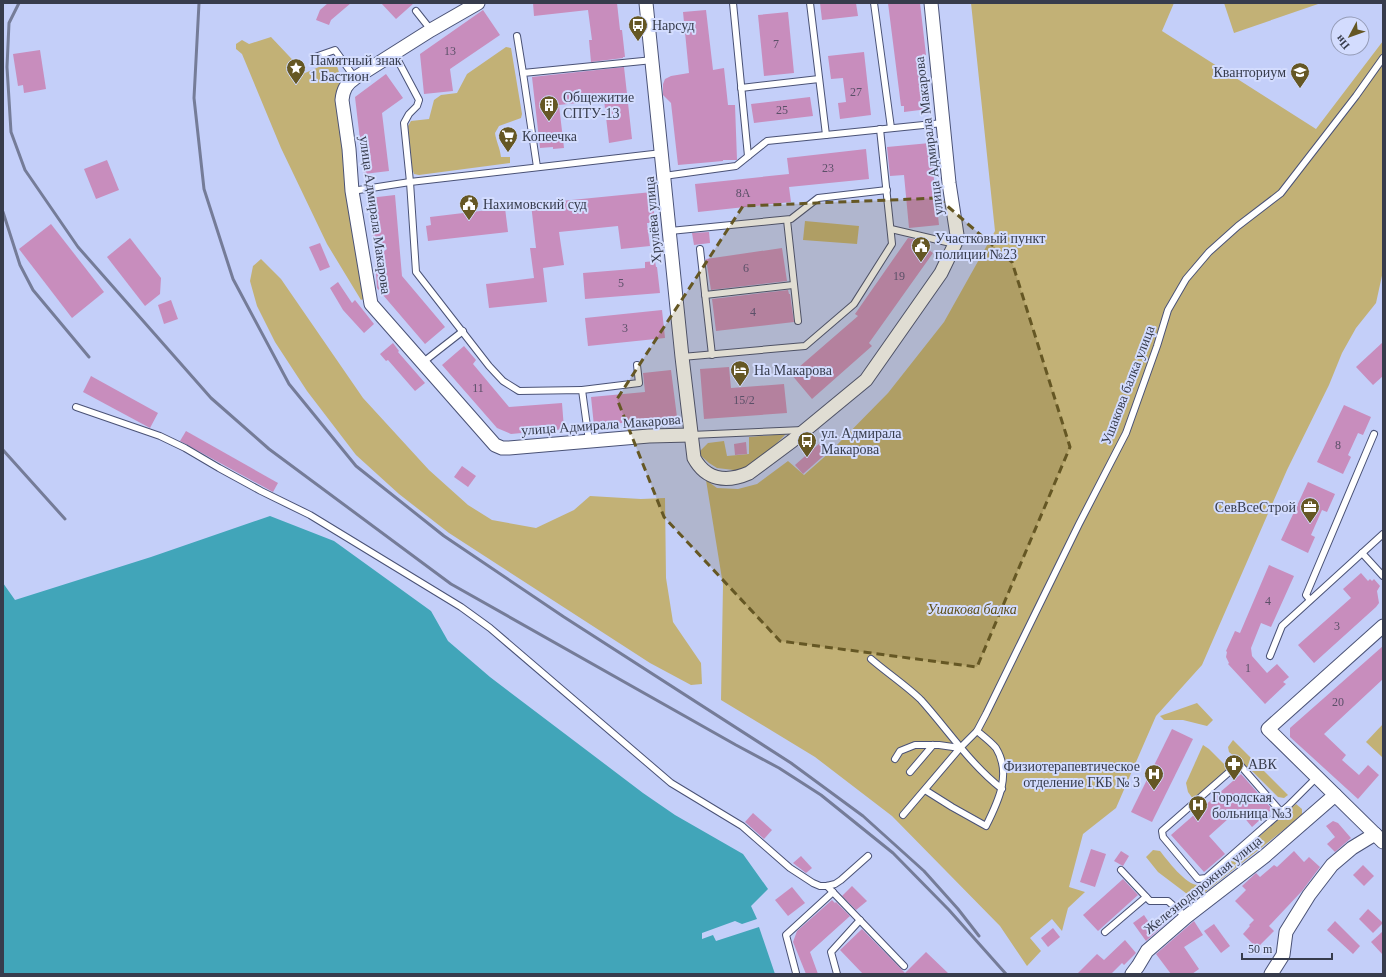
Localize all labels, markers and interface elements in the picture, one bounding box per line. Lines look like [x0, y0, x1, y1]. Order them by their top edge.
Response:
bus stop icon: Нарсуд [627, 14, 649, 42]
north arrow [1330, 16, 1370, 56]
place label: Нарсуд [652, 18, 695, 33]
text: Пн [1333, 33, 1352, 52]
house number: 7 [773, 37, 779, 51]
house number: 13 [444, 44, 456, 58]
place label: Памятный знак 1 Бастион [310, 53, 402, 84]
street label: улица Адмирала Макарова [912, 55, 946, 216]
place icon: Памятный знак 1 Бастион [285, 57, 307, 85]
school or university icon: Кванториум [1289, 61, 1311, 89]
place label: Кванториум [1213, 65, 1286, 80]
house number: 27 [850, 85, 862, 99]
place label: Общежитие СПТУ-13 [563, 90, 634, 121]
building icon: Общежитие СПТУ-13 [538, 94, 560, 122]
house number: 25 [776, 103, 788, 117]
supermarket icon: Копеечка [497, 125, 519, 153]
place label: Копеечка [522, 129, 578, 144]
street label: улица Адмирала Макарова [356, 135, 394, 296]
house number: 23 [822, 161, 834, 175]
street label: Хрулёва улица [642, 175, 664, 264]
house number: 8А [736, 186, 751, 200]
public building icon: Нахимовский суд [458, 193, 480, 221]
place label: Нахимовский суд [483, 197, 587, 212]
place label: Участковый пункт полиции №23 [935, 231, 1045, 262]
public building icon: Участковый пункт полиции №23 [910, 235, 932, 263]
house number: 6 [743, 261, 749, 275]
house number: 19 [893, 269, 905, 283]
house number: 5 [618, 276, 624, 290]
house number: 4 [750, 305, 756, 319]
house number: 3 [622, 321, 628, 335]
street label: Ушакова балка улица [1098, 323, 1158, 447]
hotel icon: На Макарова [729, 359, 751, 387]
place label: На Макарова [754, 363, 833, 378]
house number: 11 [472, 381, 484, 395]
house number: 15/2 [733, 393, 755, 407]
street label: улица Адмирала Макарова [521, 412, 682, 438]
place label: ул. Адмирала Макарова [821, 426, 902, 457]
bus stop icon: ул. Адмирала Макарова [796, 430, 818, 458]
house number: 8 [1335, 438, 1341, 452]
office icon: СевВсеСтрой [1299, 496, 1321, 524]
place label: СевВсеСтрой [1215, 500, 1296, 515]
house number: 4 [1265, 594, 1271, 608]
park label: Ушакова балка [927, 602, 1017, 617]
house number: 3 [1334, 619, 1340, 633]
house number: 1 [1245, 661, 1251, 675]
house number: 20 [1332, 695, 1344, 709]
pharmacy icon: АВК [1223, 753, 1245, 781]
place label: АВК [1248, 757, 1277, 772]
place label: Физиотерапевтическое отделение ГКБ № 3 [1003, 759, 1140, 790]
hospital icon: Физиотерапевтическое отделение ГКБ № 3 [1143, 763, 1165, 791]
place label: Городская больница №3 [1212, 790, 1292, 821]
hospital icon: Городская больница №3 [1187, 794, 1209, 822]
street label: Железнодорожная улица [1141, 833, 1265, 937]
scale bar [1242, 935, 1332, 961]
text: 50 m [1248, 942, 1273, 956]

